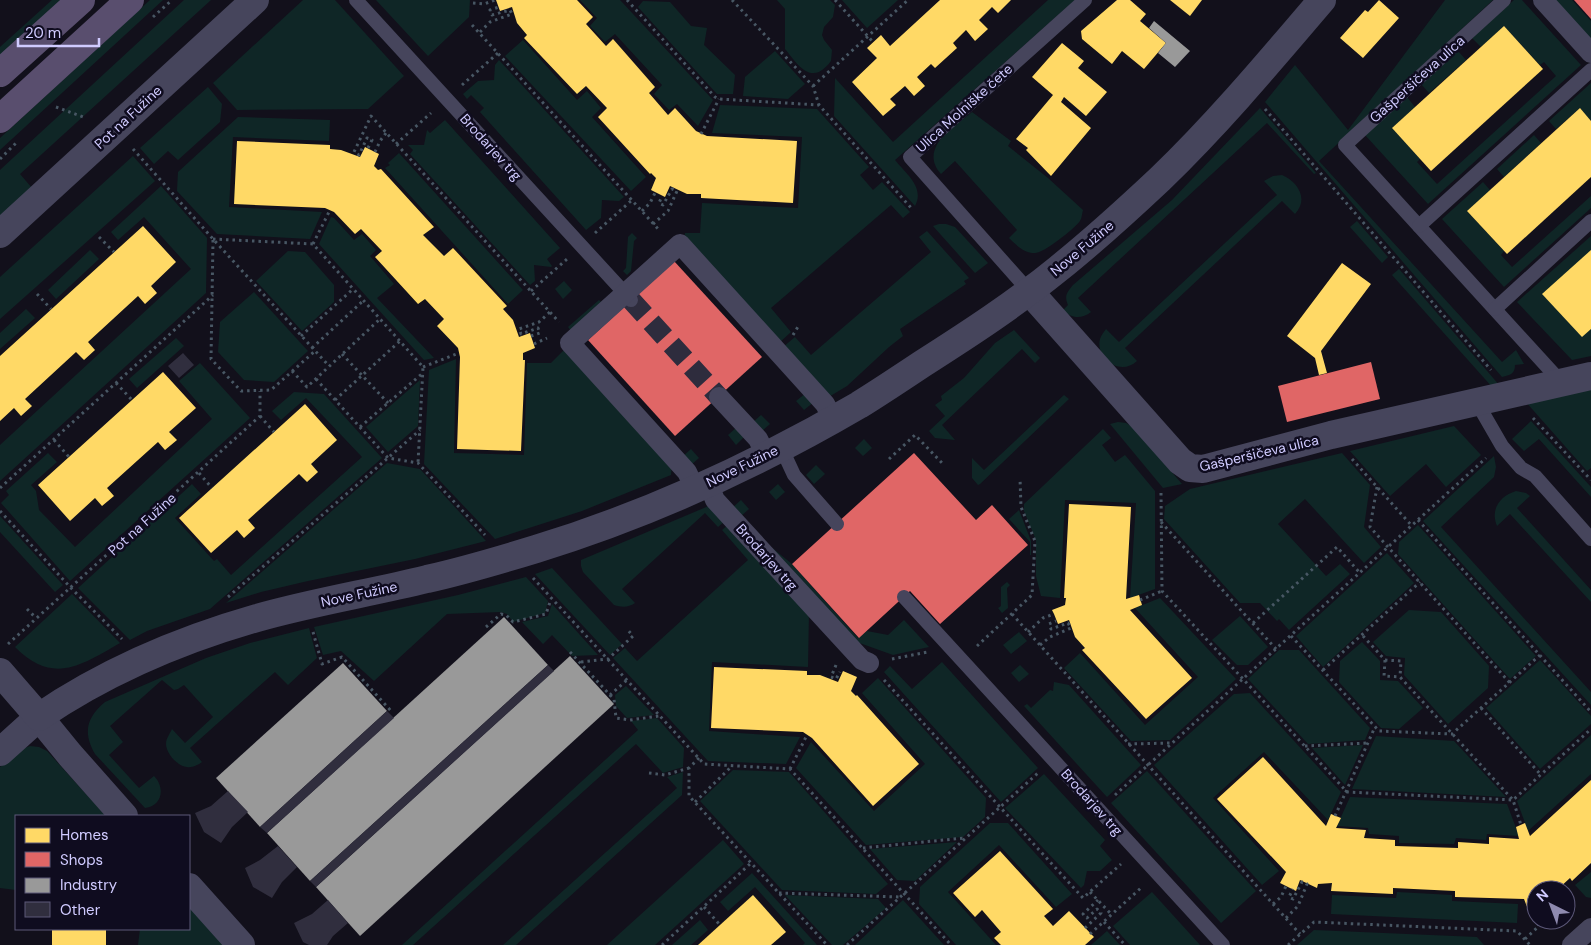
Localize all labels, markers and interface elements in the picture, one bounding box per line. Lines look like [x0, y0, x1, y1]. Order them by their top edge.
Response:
scale bar [18, 15, 99, 47]
text: 20 m [25, 23, 61, 43]
street label: Gašperšičeva ulica [1366, 32, 1468, 126]
street label: Ulica Molniške čete [912, 60, 1016, 156]
street label: Pot na Fužine [91, 81, 165, 153]
street label: Brodarjev trg [456, 110, 526, 184]
street label: Nove Fužine [1046, 216, 1118, 280]
street label: Gašperšičeva ulica [1198, 431, 1320, 475]
street label: Nove Fužine [703, 441, 781, 491]
street label: Pot na Fužine [104, 489, 180, 559]
street label: Brodarjev trg [732, 520, 802, 594]
street label: Nove Fužine [319, 577, 399, 611]
street label: Brodarjev trg [1057, 765, 1127, 839]
legend [15, 815, 190, 930]
text: Homes [60, 825, 109, 845]
text: Shops [60, 850, 103, 870]
text: Industry [60, 875, 118, 895]
north arrow [1526, 880, 1576, 930]
text: N [1532, 885, 1552, 905]
text: Other [60, 900, 101, 920]

